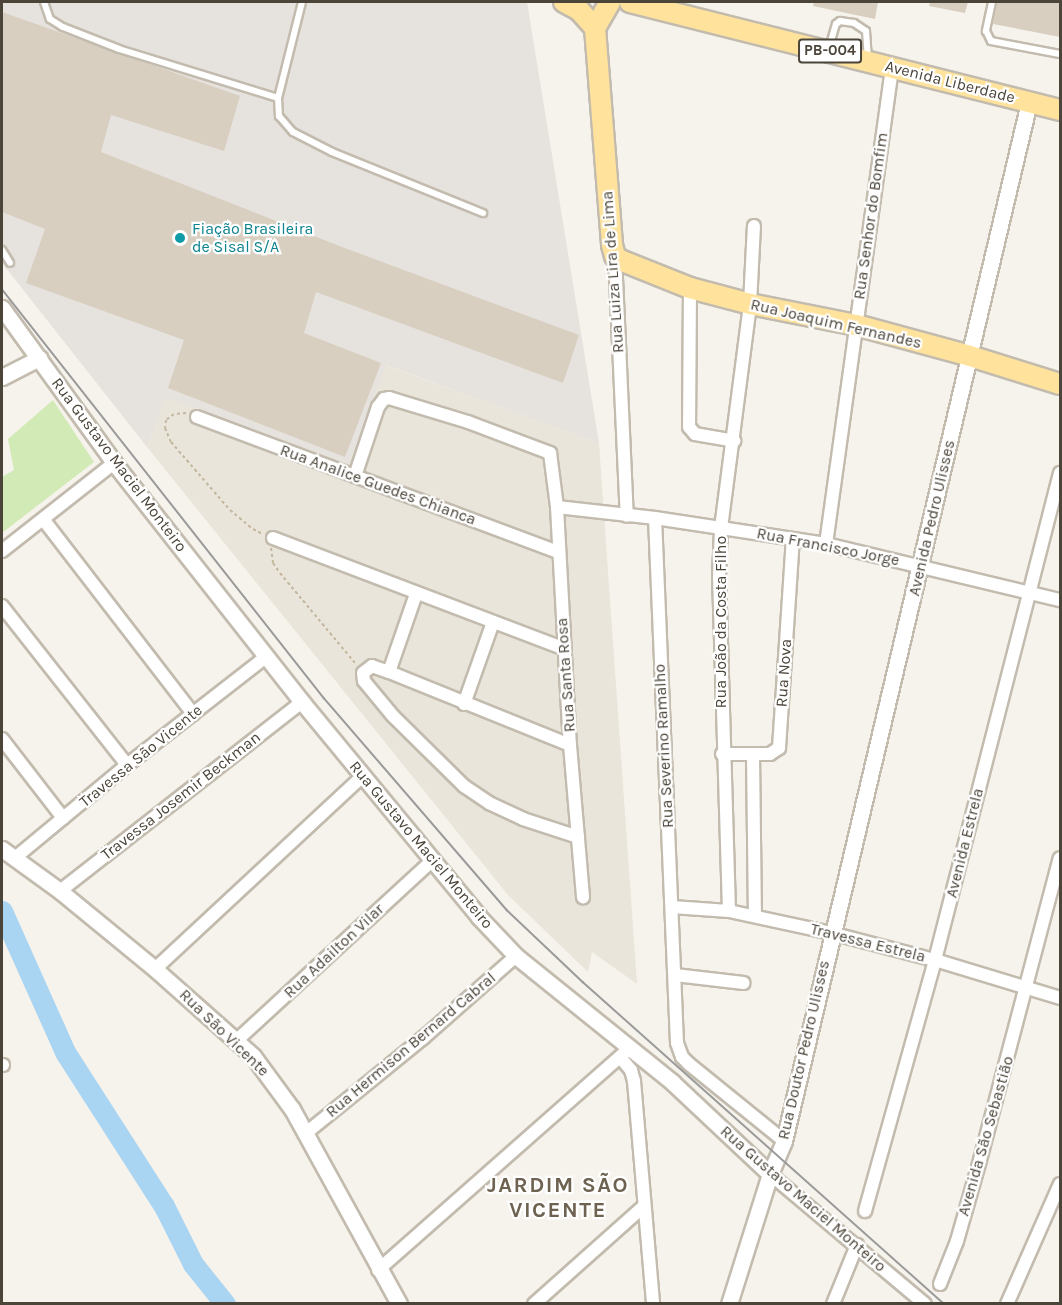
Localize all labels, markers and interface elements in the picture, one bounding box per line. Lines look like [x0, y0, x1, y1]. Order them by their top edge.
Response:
road number: PB-004 [797, 39, 863, 63]
street label: Avenida Liberdade [883, 57, 1017, 107]
street label: Rua Senhor do Bomfim [850, 131, 892, 301]
street label: Rua Luiza Lira de Lima [598, 190, 628, 354]
place label: Fiação Brasileira de Sisal S/A [192, 219, 313, 257]
marker: Fiação Brasileira de Sisal S/A [173, 231, 187, 245]
street label: Rua Joaquim Fernandes [749, 295, 923, 353]
street label: Rua Gustavo Maciel Monteiro [47, 374, 191, 556]
street label: Avenida Pedro Ulisses [905, 438, 959, 598]
street label: Rua Analice Guedes Chianca [277, 441, 479, 529]
street label: Rua Francisco Jorge [755, 524, 901, 570]
street label: Rua João da Costa Filho [711, 536, 731, 708]
street label: Rua Santa Rosa [552, 617, 580, 733]
street label: Rua Nova [772, 638, 796, 708]
street label: Rua Severino Ramalho [650, 663, 678, 829]
street label: Travessa São Vicente [76, 701, 206, 811]
street label: Travessa Josemir Beckman [97, 728, 265, 864]
street label: Rua Gustavo Maciel Monteiro [345, 757, 497, 933]
street label: Avenida Estrela [942, 786, 988, 900]
street label: Rua Adailton Vilar [280, 900, 388, 1002]
street label: Travessa Estrela [809, 919, 927, 967]
street label: Rua Doutor Pedro Ulisses [774, 958, 834, 1142]
street label: Rua Hermison Bernard Cabral [322, 968, 500, 1122]
street label: Rua São Vicente [175, 985, 273, 1081]
street label: Avenida São Sebastião [954, 1054, 1018, 1218]
street label: Rua Gustavo Maciel Monteiro [716, 1122, 890, 1276]
district label: JARDIM SÃO VICENTE [487, 1172, 629, 1224]

